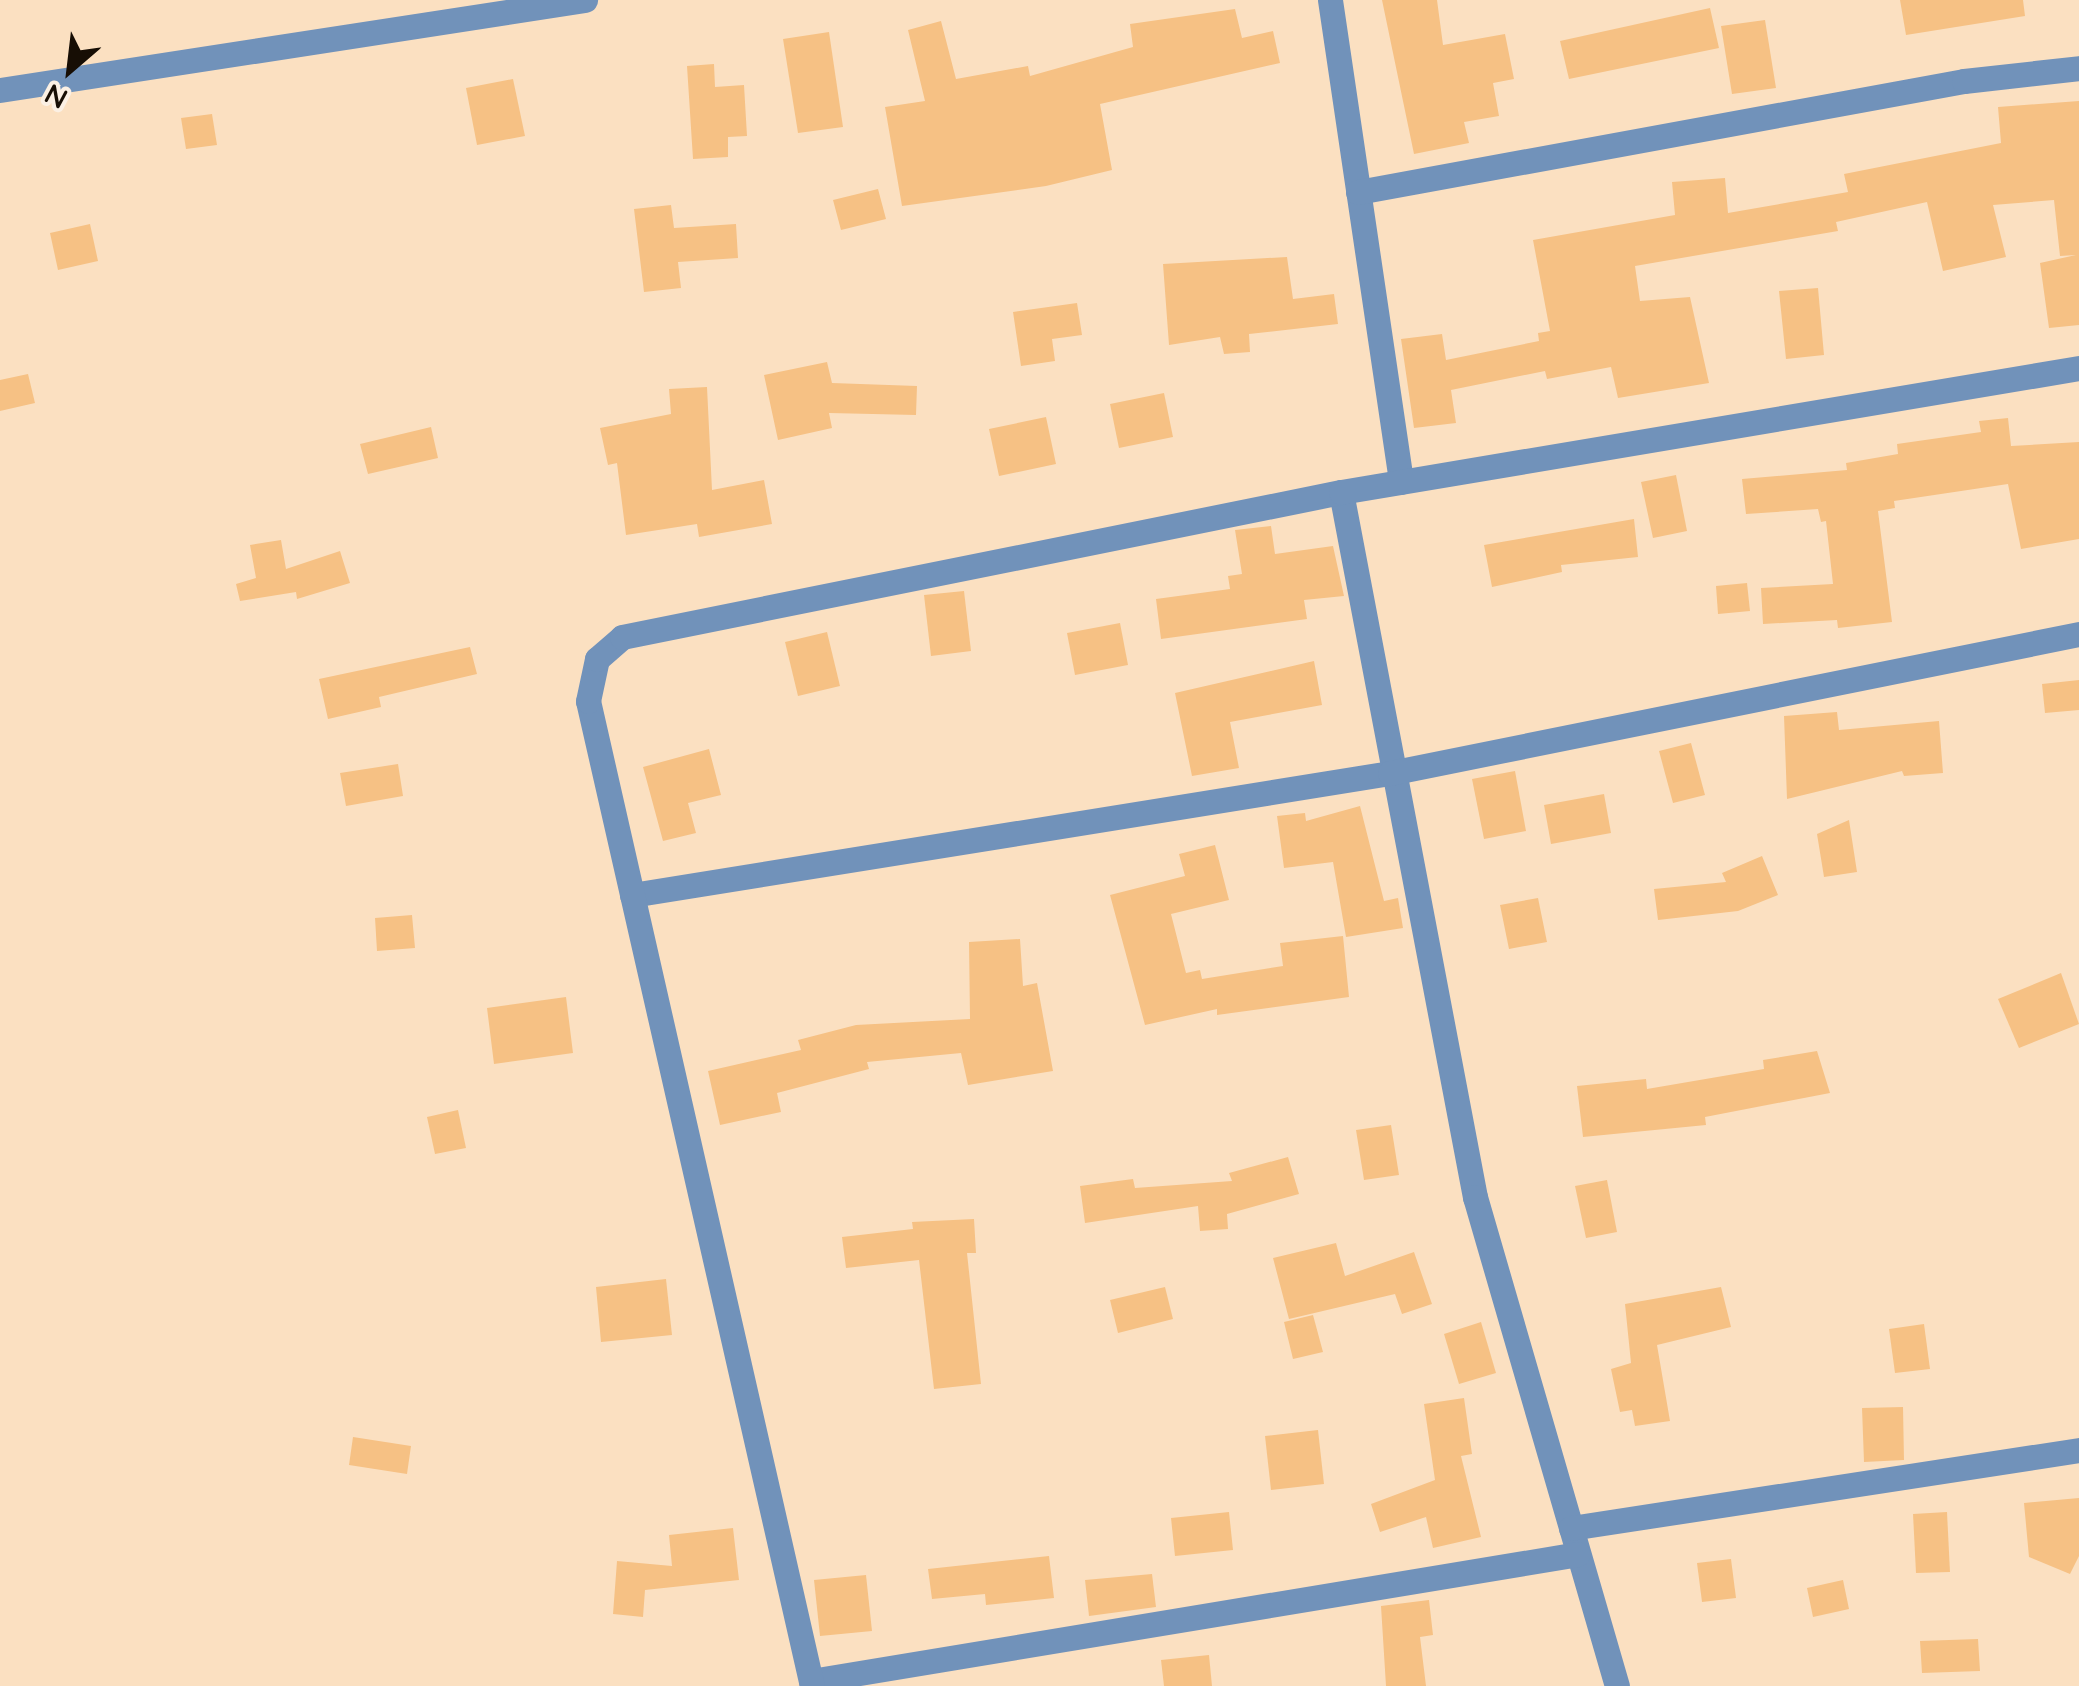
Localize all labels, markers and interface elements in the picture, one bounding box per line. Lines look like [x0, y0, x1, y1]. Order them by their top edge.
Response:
north arrow [20, 20, 120, 120]
text: N [38, 77, 73, 117]

